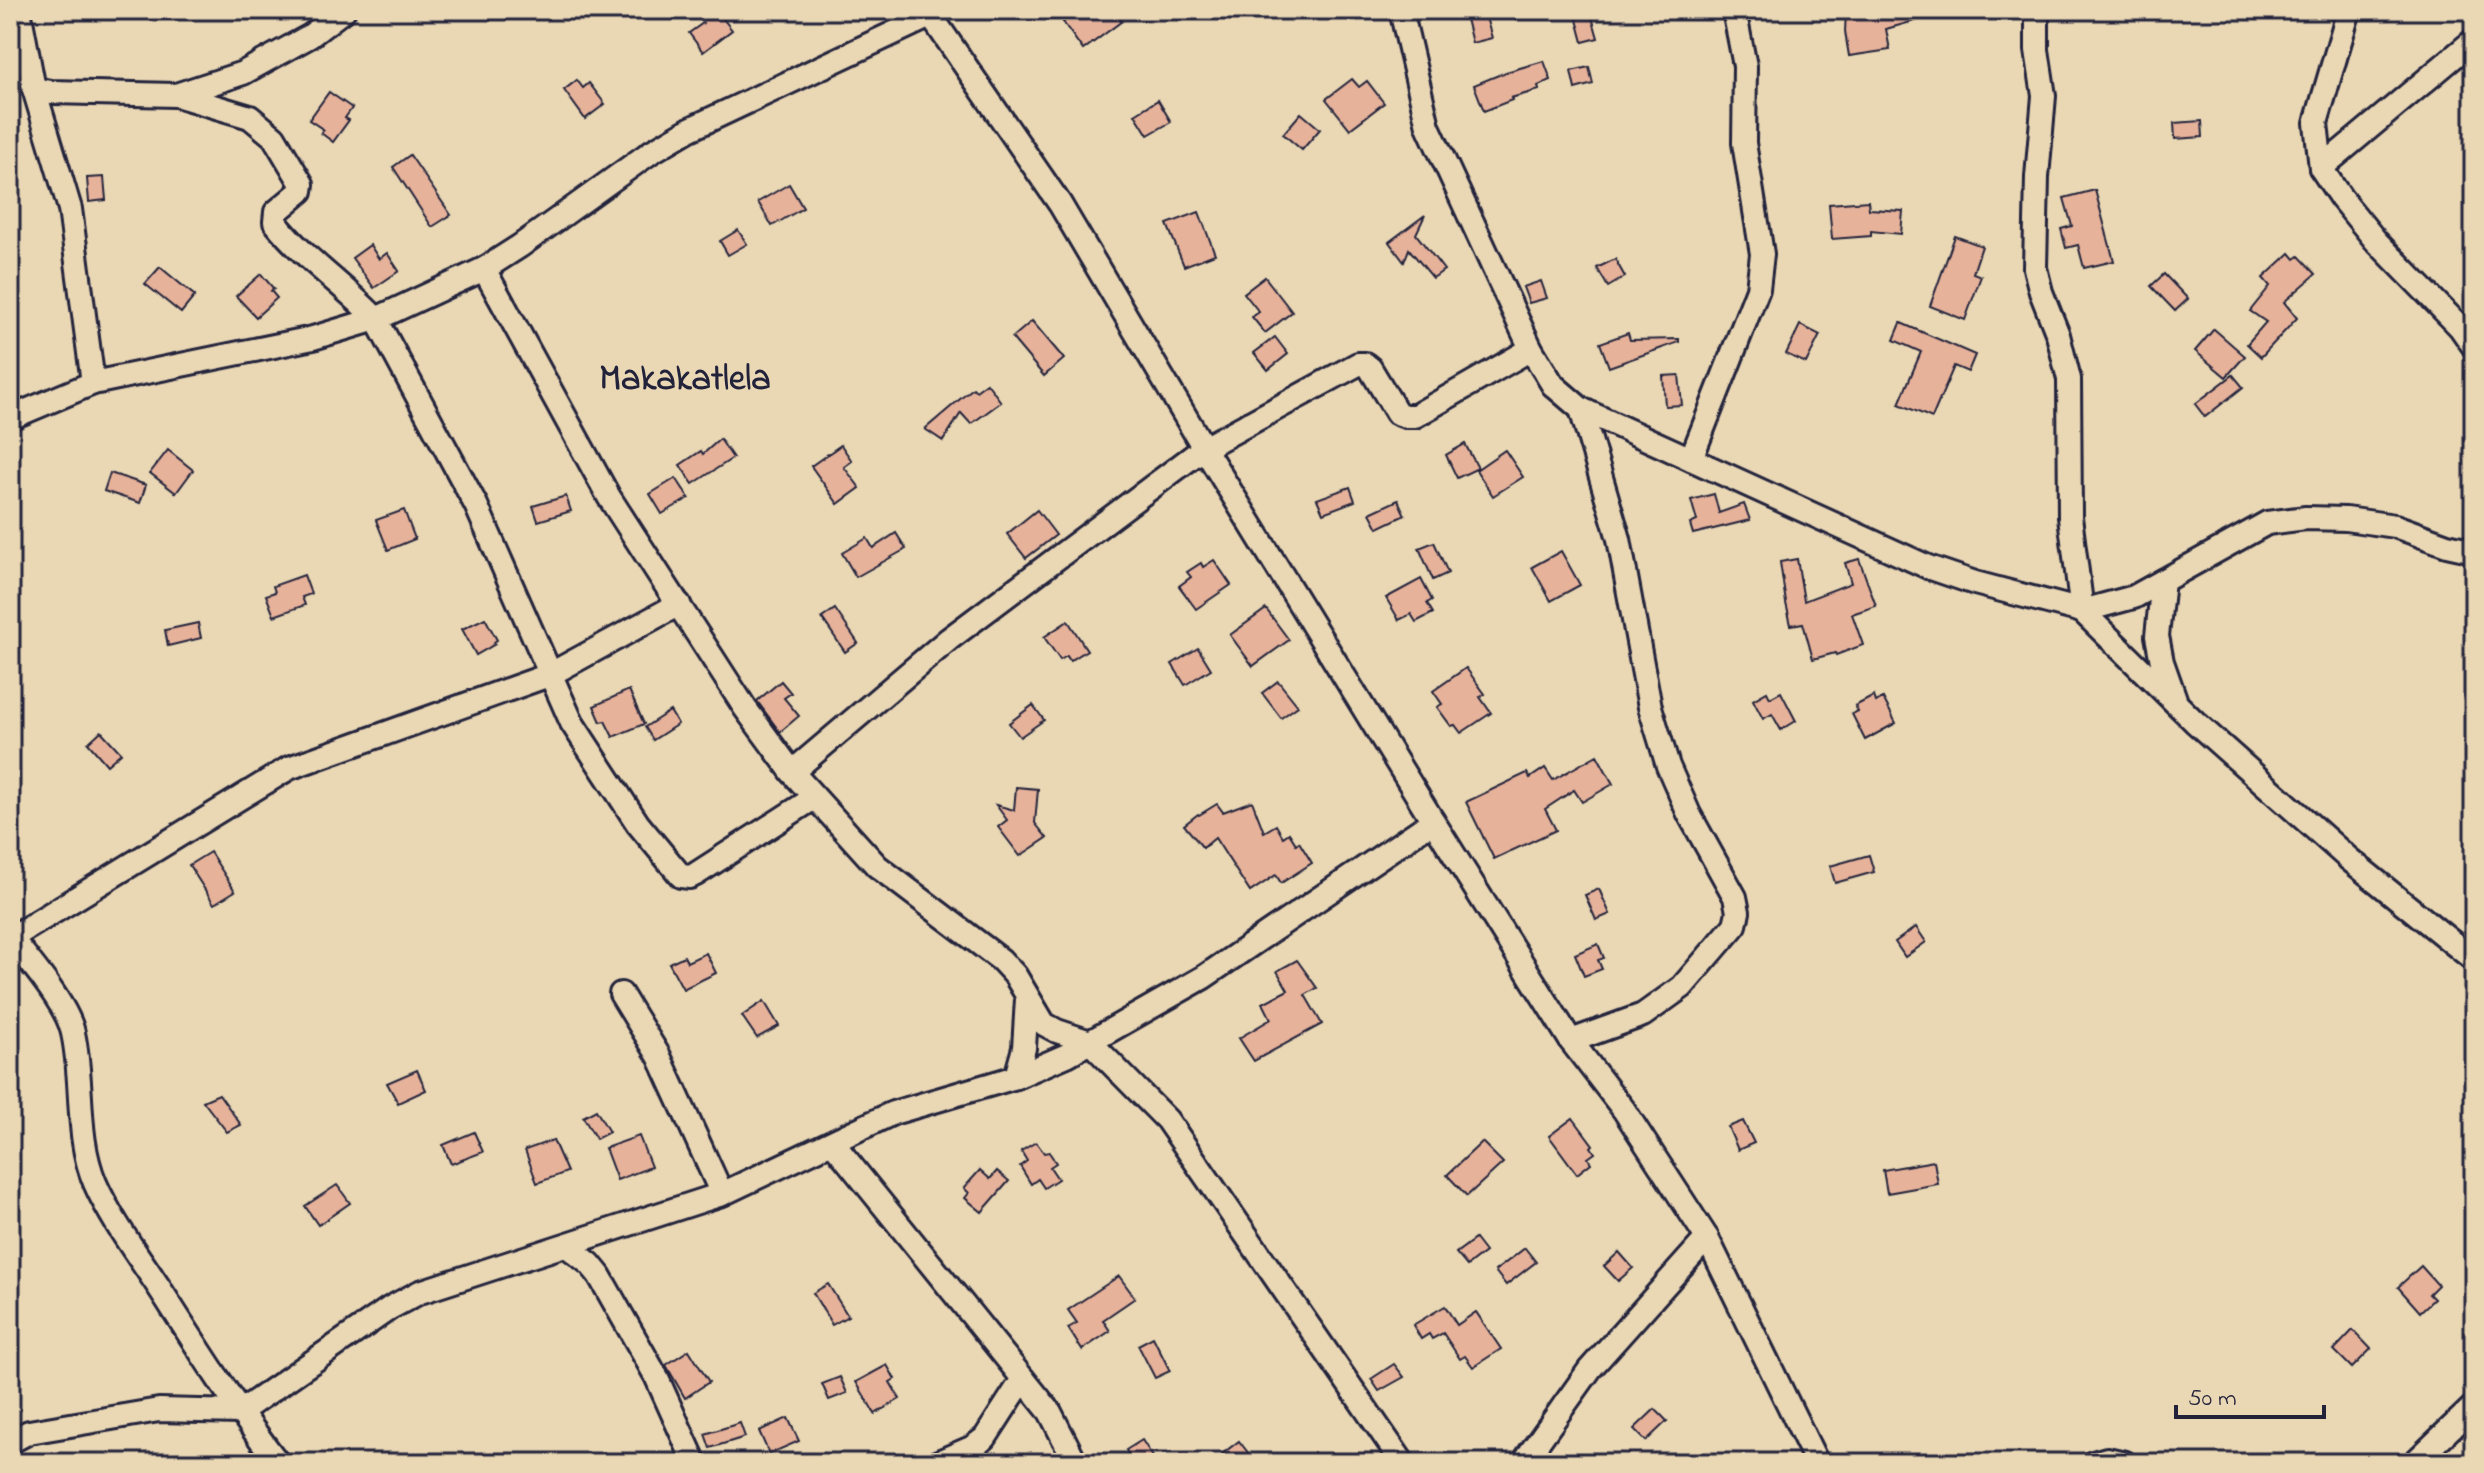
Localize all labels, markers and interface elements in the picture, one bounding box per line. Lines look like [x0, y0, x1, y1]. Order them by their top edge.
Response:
district label: Makakatlela [599, 354, 771, 407]
scale bar [2176, 1369, 2324, 1419]
text: 50 m [2188, 1382, 2237, 1417]

